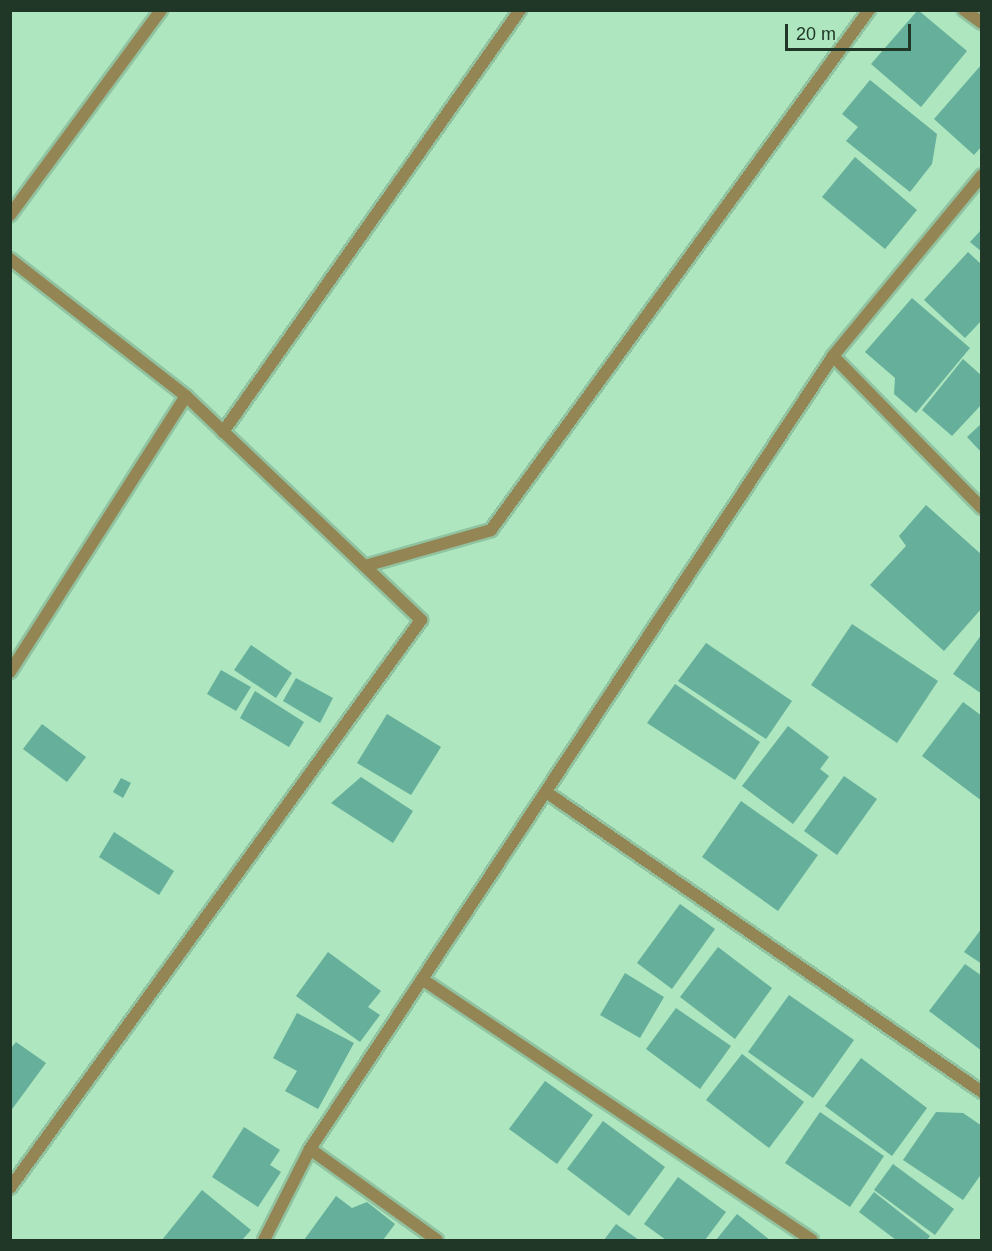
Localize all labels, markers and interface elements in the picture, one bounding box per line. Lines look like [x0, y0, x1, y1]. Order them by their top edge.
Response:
scale bar [788, 12, 914, 50]
text: 20 m [796, 24, 836, 44]

